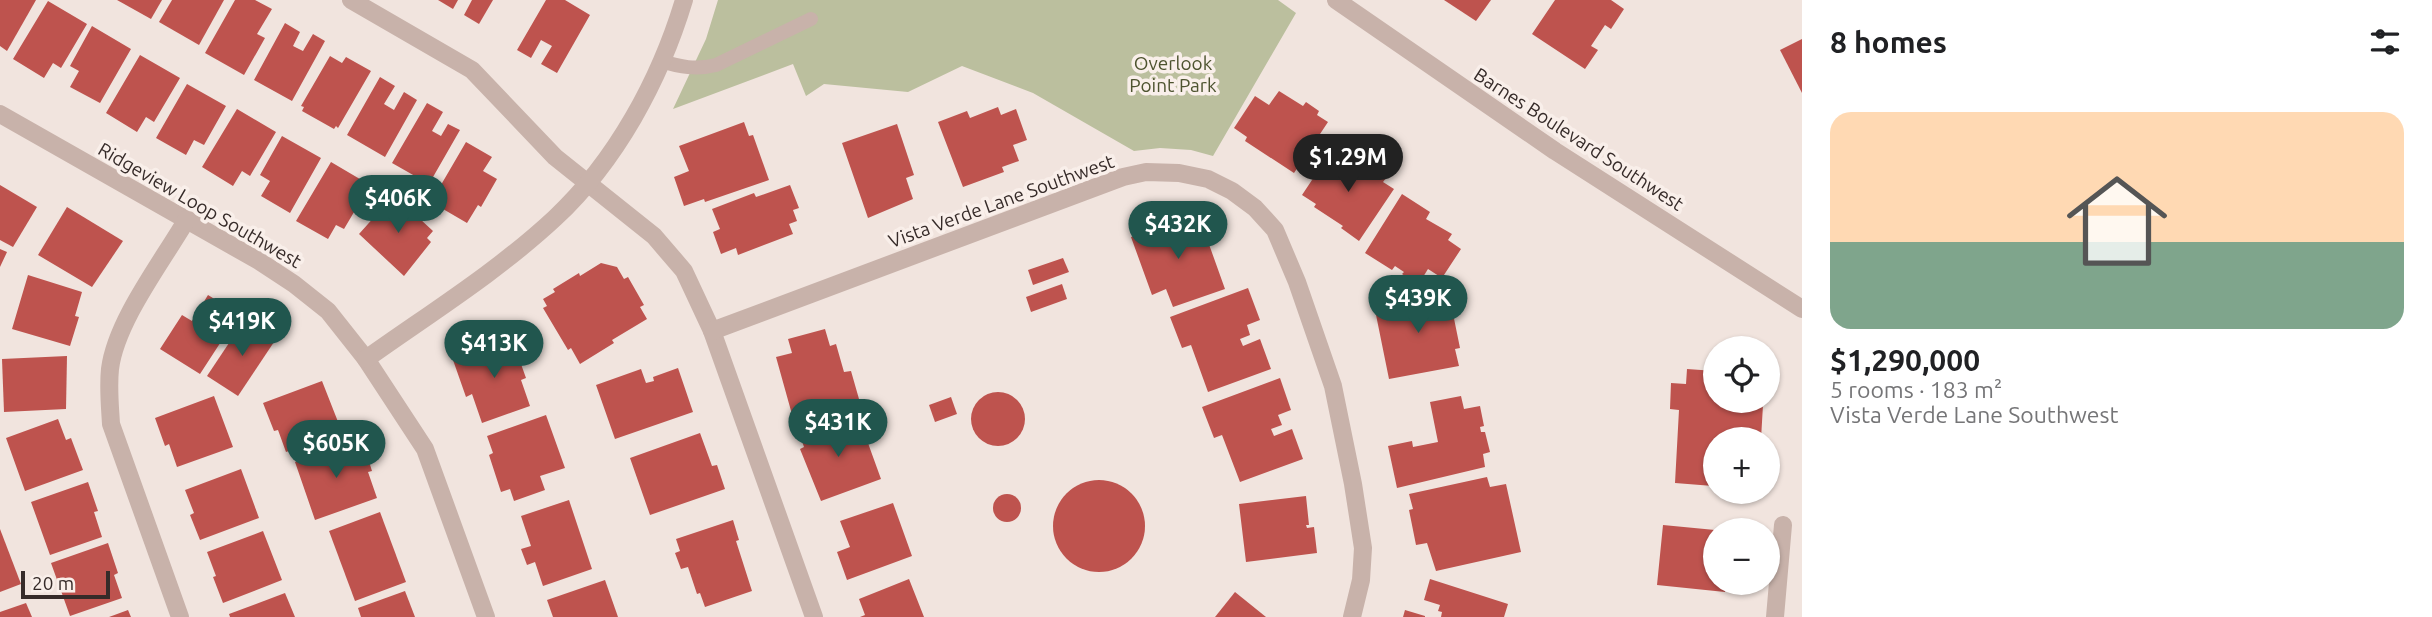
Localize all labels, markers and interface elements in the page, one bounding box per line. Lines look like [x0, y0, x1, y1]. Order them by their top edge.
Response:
icon: filters [2366, 23, 2404, 61]
text: 8 homes [1830, 25, 1947, 59]
park label: Overlook Point Park [1129, 52, 1217, 96]
street label: Barnes Boulevard Southwest [1470, 63, 1688, 215]
pin: $1.29M [1291, 134, 1405, 194]
street label: Ridgeview Loop Southwest [94, 138, 306, 273]
text: $1.29M [1309, 144, 1387, 169]
street label: Vista Verde Lane Southwest [885, 150, 1117, 252]
icon: home [2054, 158, 2180, 284]
pin: $406K [349, 176, 447, 235]
text: $406K [364, 185, 432, 210]
pin: $432K [1129, 202, 1227, 261]
text: $432K [1144, 211, 1212, 236]
pin: $439K [1369, 276, 1467, 335]
text: $439K [1384, 285, 1452, 310]
pin: $419K [193, 298, 291, 358]
text: $419K [208, 308, 276, 333]
pin: $413K [445, 320, 543, 380]
text: $413K [460, 330, 528, 355]
map controls [1703, 336, 1780, 595]
button: locate [1703, 336, 1780, 413]
text: $1,290,000 [1830, 343, 1980, 377]
text: 5 rooms · 183 m² [1830, 377, 2002, 402]
pin: $431K [789, 400, 887, 459]
text: Vista Verde Lane Southwest [1830, 402, 2119, 427]
text: $431K [804, 409, 872, 434]
pin: $605K [287, 420, 385, 480]
button: + [1703, 427, 1780, 504]
text: $605K [302, 430, 370, 455]
button: − [1703, 518, 1780, 595]
scale bar [21, 568, 110, 600]
text: 20 m [32, 572, 74, 594]

